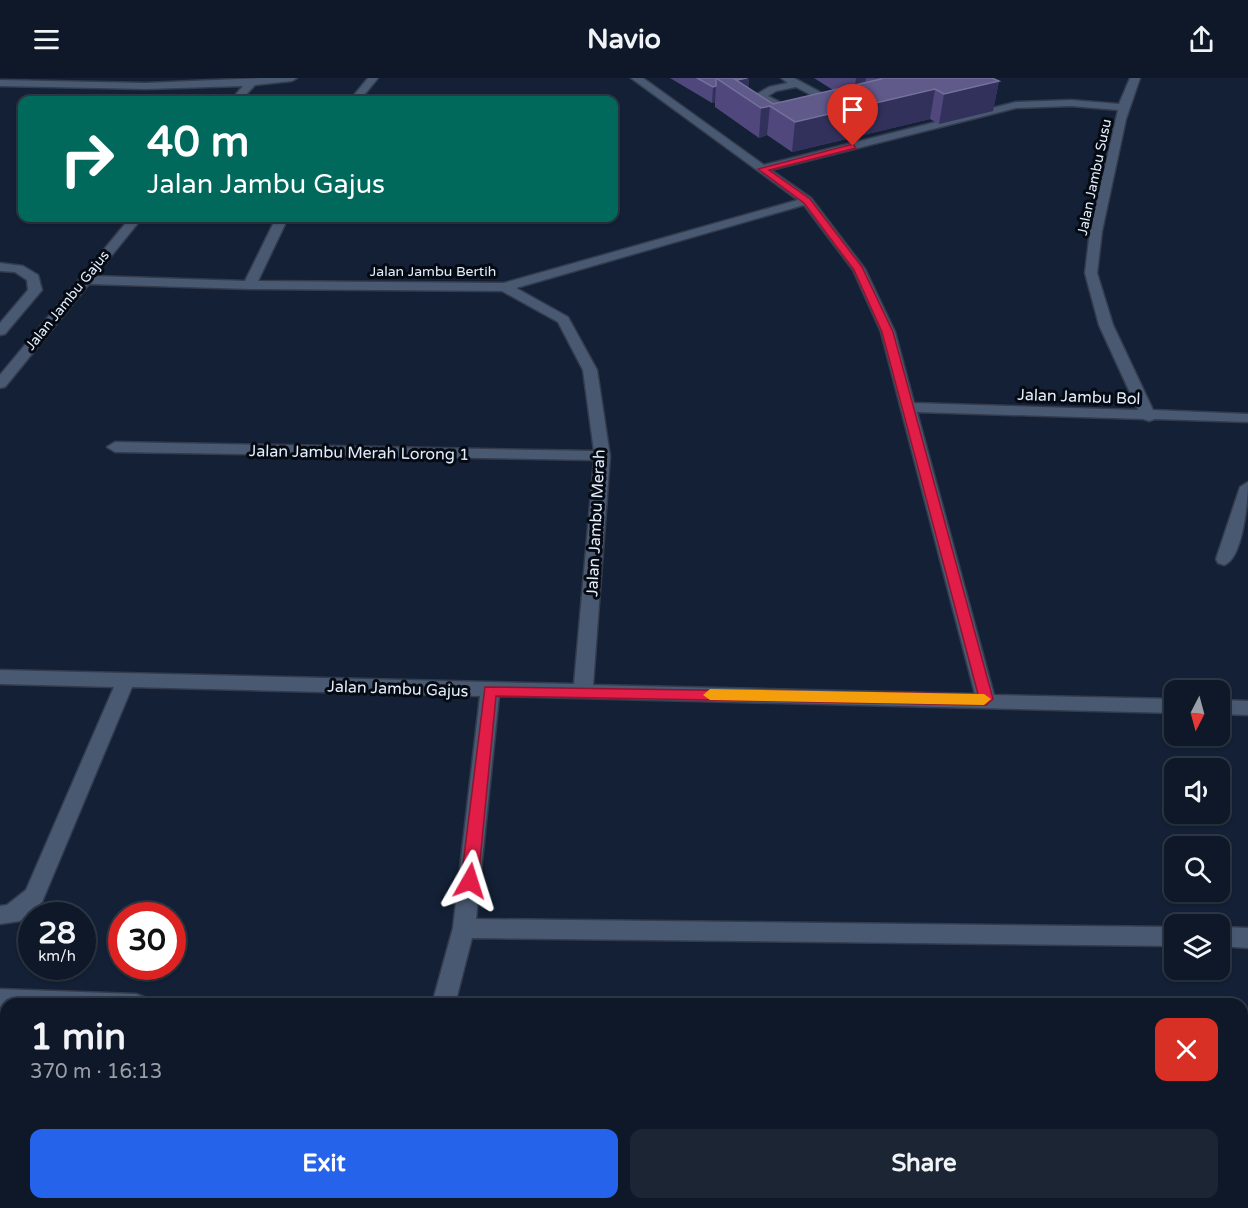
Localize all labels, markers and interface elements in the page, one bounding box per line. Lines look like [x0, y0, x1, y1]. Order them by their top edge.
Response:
icon: menu [30, 23, 63, 56]
text: Navio [587, 23, 661, 56]
icon: share [1185, 23, 1218, 56]
pin [827, 84, 878, 146]
icon: arrive [836, 93, 869, 126]
text: 40 m [147, 117, 249, 168]
street label: Jalan Jambu Susu [1074, 117, 1115, 237]
icon: right [48, 120, 126, 198]
text: Jalan Jambu Gajus [147, 168, 385, 201]
street label: Jalan Jambu Gajus [22, 247, 113, 354]
street label: Jalan Jambu Bertih [370, 263, 496, 280]
street label: Jalan Jambu Bol [1017, 385, 1141, 409]
street label: Jalan Jambu Merah Lorong 1 [249, 441, 469, 465]
street label: Jalan Jambu Merah [582, 449, 610, 597]
street label: Jalan Jambu Gajus [327, 677, 469, 701]
north arrow [1164, 680, 1230, 746]
map controls [1164, 680, 1230, 980]
button: sound [1164, 758, 1230, 824]
button: search [1164, 836, 1230, 902]
position arrow [438, 849, 502, 913]
speed limit sign: 30 [108, 902, 186, 980]
button: layers [1164, 914, 1230, 980]
text: 28 [38, 915, 76, 952]
text: km/h [38, 947, 76, 965]
text: 1 min [30, 1016, 126, 1059]
button: close [1155, 1018, 1218, 1081]
text: 370 m · 16:13 [30, 1060, 162, 1084]
button: Exit [30, 1129, 618, 1198]
button: Share [630, 1129, 1218, 1198]

